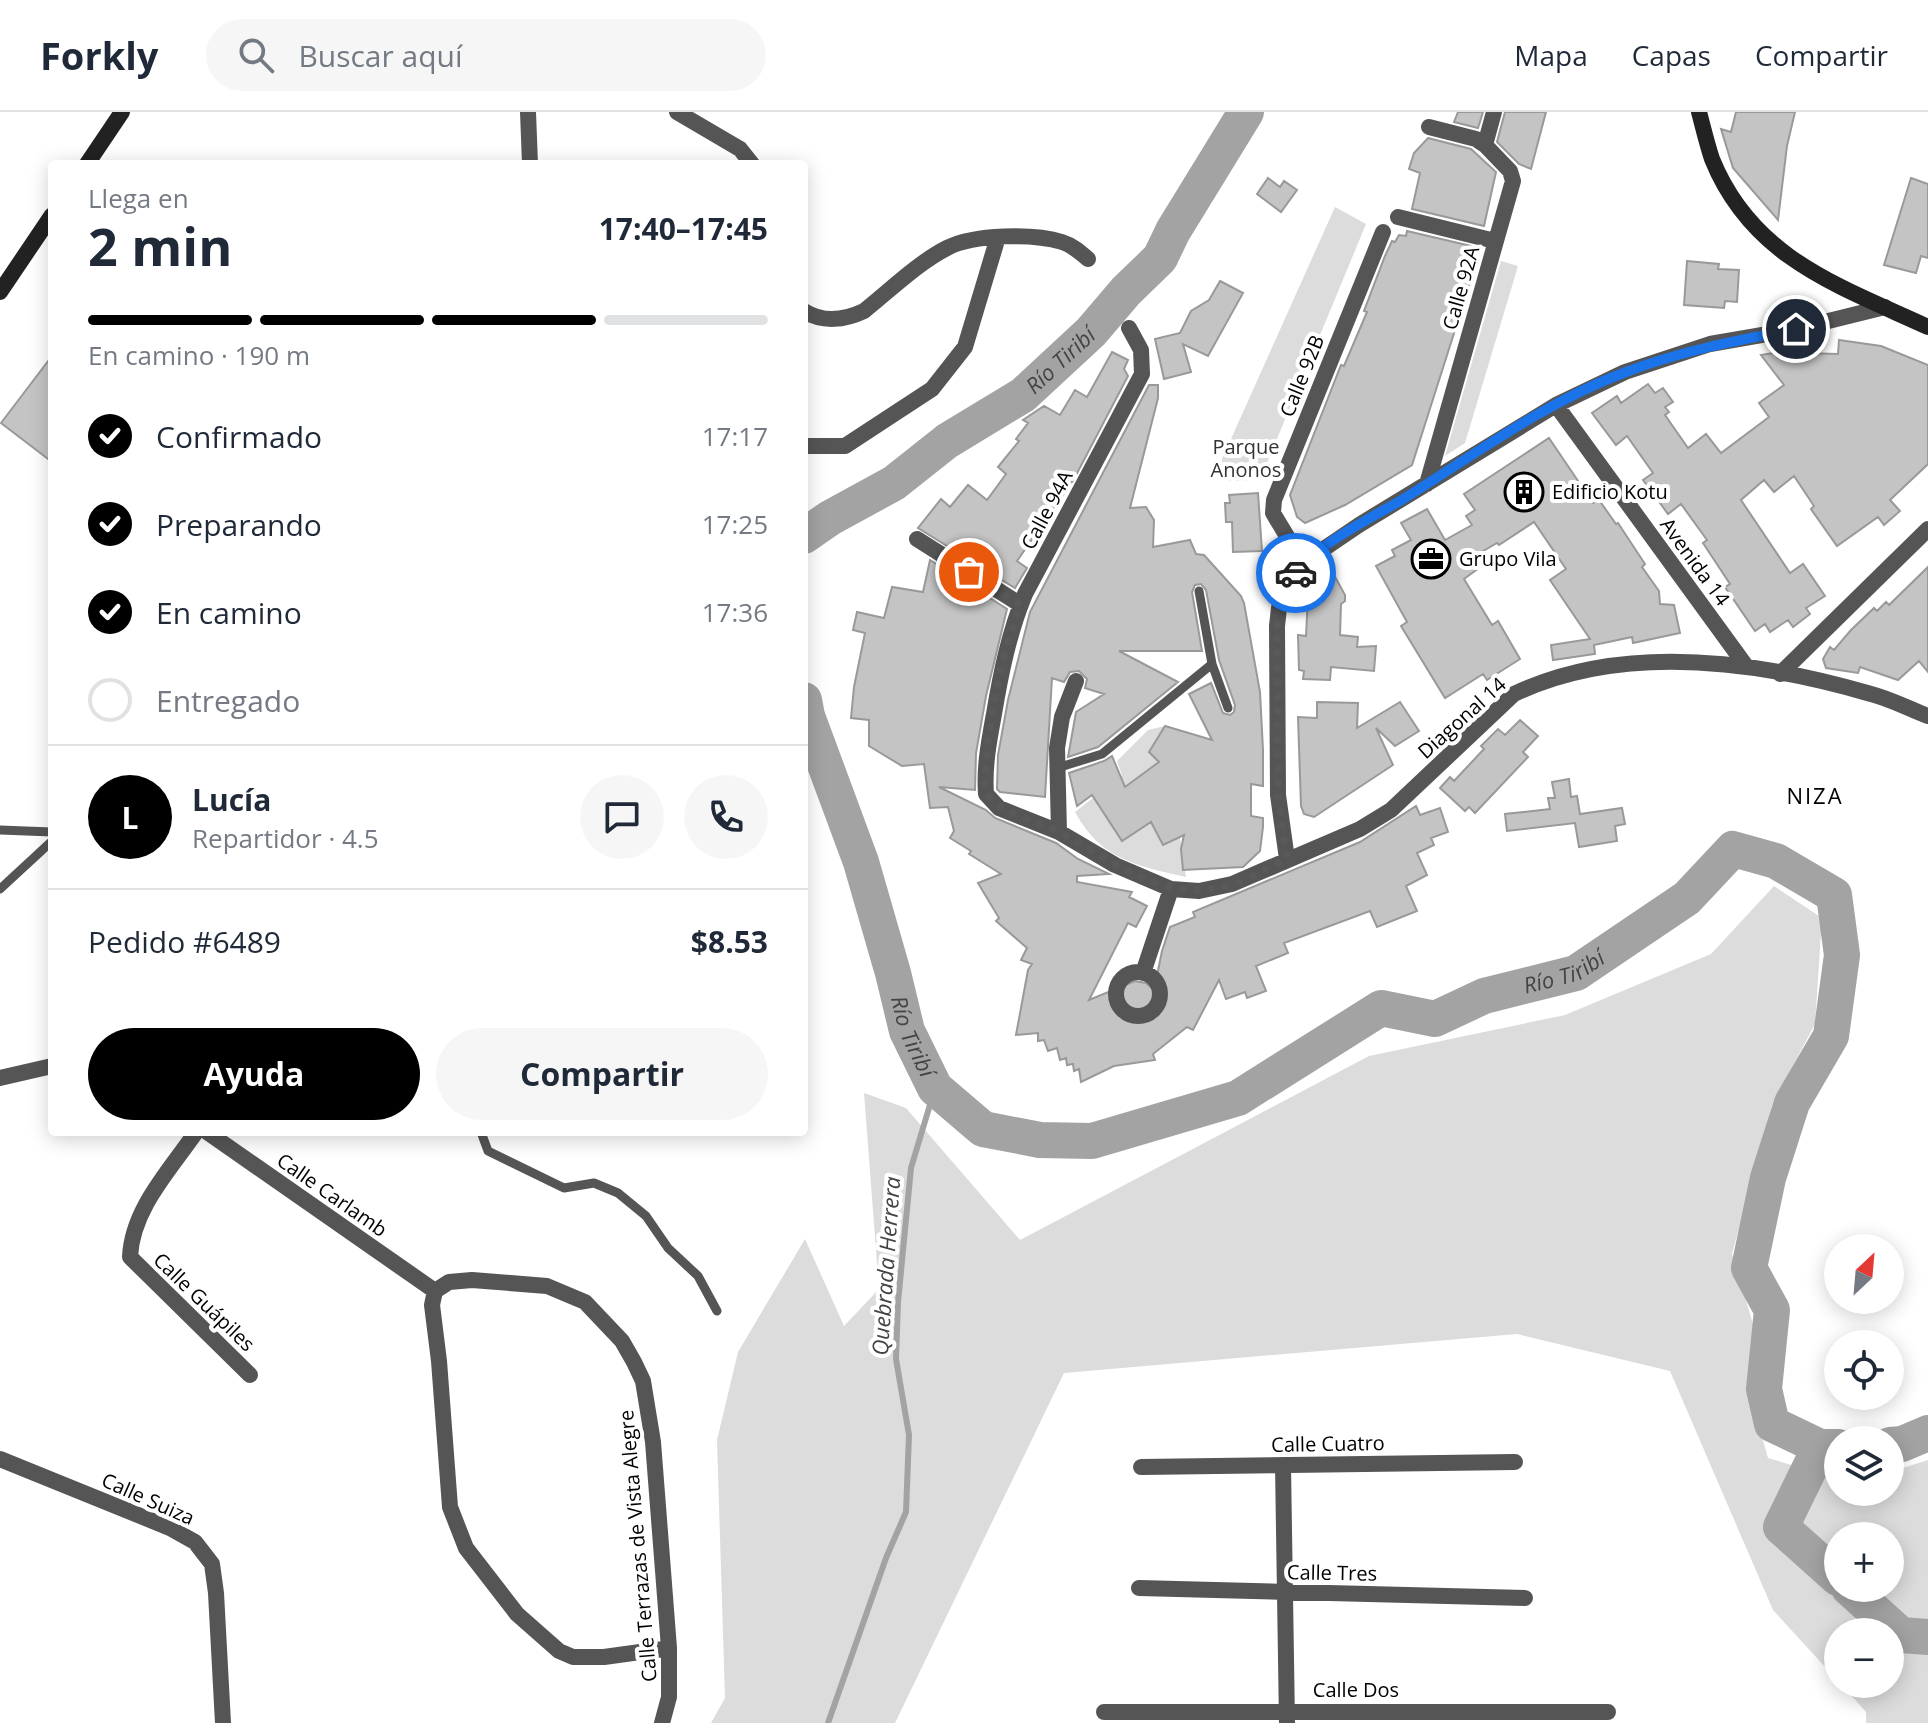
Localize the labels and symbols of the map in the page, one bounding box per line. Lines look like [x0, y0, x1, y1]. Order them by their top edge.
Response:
street label: Calle 92A [1436, 243, 1485, 333]
pin [1762, 295, 1830, 363]
water label: Río Tiribí [1018, 318, 1103, 400]
street label: Calle 92B [1273, 331, 1330, 421]
park label: Parque Anonos [1211, 433, 1281, 483]
street label: Calle 94A [1015, 465, 1079, 554]
building icon: Edificio Kotu [1503, 471, 1545, 513]
place label: Edificio Kotu [1552, 478, 1668, 505]
street label: Avenida 14 [1654, 512, 1737, 612]
courier [1256, 533, 1336, 613]
pin [935, 538, 1003, 606]
office icon: Grupo Vila [1410, 538, 1452, 580]
place label: Grupo Vila [1459, 545, 1557, 572]
street label: Diagonal 14 [1412, 670, 1512, 764]
district label: NIZA [1786, 780, 1844, 810]
water label: Río Tiribí [1520, 941, 1612, 1000]
water label: Río Tiribí [885, 992, 944, 1084]
street label: Calle Carlamb [272, 1147, 393, 1243]
water label: Quebrada Herrera [864, 1175, 906, 1357]
north arrow [1824, 1234, 1904, 1314]
street label: Calle Guápiles [148, 1246, 261, 1357]
street label: Calle Terrazas de Vista Alegre [612, 1409, 663, 1683]
street label: Calle Cuatro [1271, 1429, 1385, 1458]
street label: Calle Suiza [97, 1466, 199, 1531]
street label: Calle Tres [1287, 1558, 1377, 1587]
street label: Calle Dos [1313, 1676, 1399, 1703]

